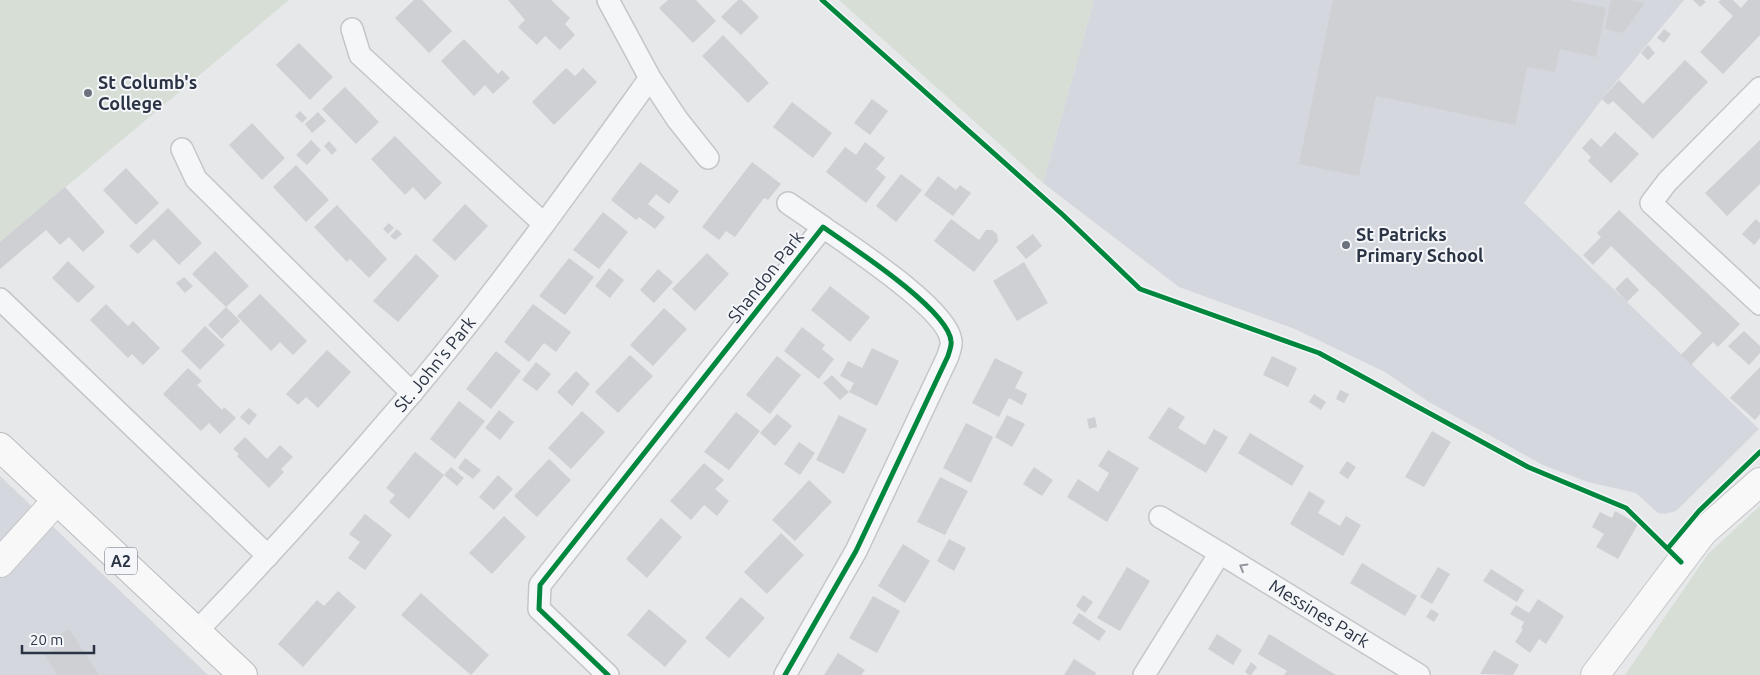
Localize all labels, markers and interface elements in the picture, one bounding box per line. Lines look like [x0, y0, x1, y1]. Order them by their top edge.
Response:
place label: St Columb's College [98, 72, 197, 113]
marker: St Columb's College [82, 87, 94, 99]
place label: St Patricks Primary School [1356, 224, 1484, 265]
street label: Shandon Park [723, 227, 807, 326]
marker: St Patricks Primary School [1340, 239, 1352, 251]
street label: St. John's Park [390, 312, 479, 415]
road number: A2 [105, 548, 137, 574]
one-way arrow [1239, 564, 1248, 574]
street label: Messines Park [1266, 575, 1373, 651]
scale bar [22, 622, 95, 654]
text: 20 m [30, 631, 63, 648]

